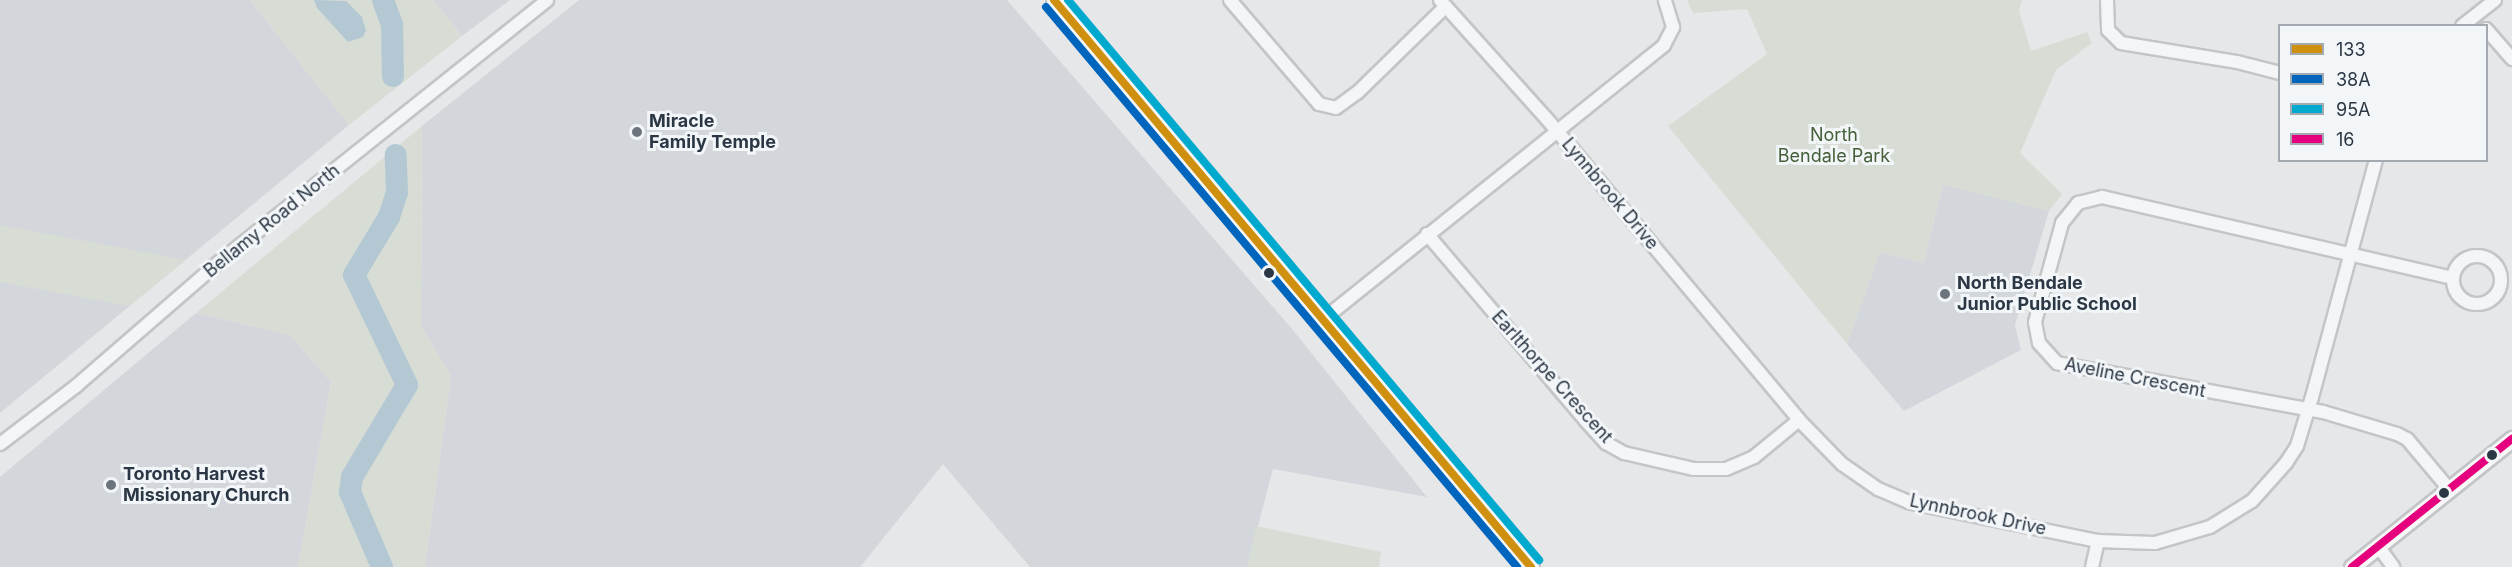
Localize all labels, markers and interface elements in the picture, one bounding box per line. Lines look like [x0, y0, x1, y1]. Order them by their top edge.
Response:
legend [2278, 24, 2488, 162]
text: 133 [2336, 39, 2366, 60]
text: 38A [2336, 69, 2371, 90]
text: 95A [2336, 99, 2371, 120]
place label: Miracle Family Temple [649, 111, 776, 154]
marker: Miracle Family Temple [630, 125, 644, 139]
park label: North Bendale Park [1778, 125, 1890, 168]
text: 16 [2336, 129, 2354, 150]
street label: Lynnbrook Drive [1557, 134, 1663, 254]
street label: Bellamy Road North [200, 160, 344, 282]
unlabelled marker [1263, 267, 1275, 279]
place label: North Bendale Junior Public School [1957, 273, 2137, 316]
marker: North Bendale Junior Public School [1938, 287, 1952, 301]
street label: Earlthorpe Crescent [1487, 306, 1617, 448]
street label: Aveline Crescent [2063, 354, 2207, 402]
unlabelled marker [2486, 449, 2498, 461]
place label: Toronto Harvest Missionary Church [123, 464, 290, 506]
marker: Toronto Harvest Missionary Church [104, 478, 118, 492]
unlabelled marker [2438, 487, 2450, 499]
street label: Lynnbrook Drive [1908, 490, 2048, 540]

